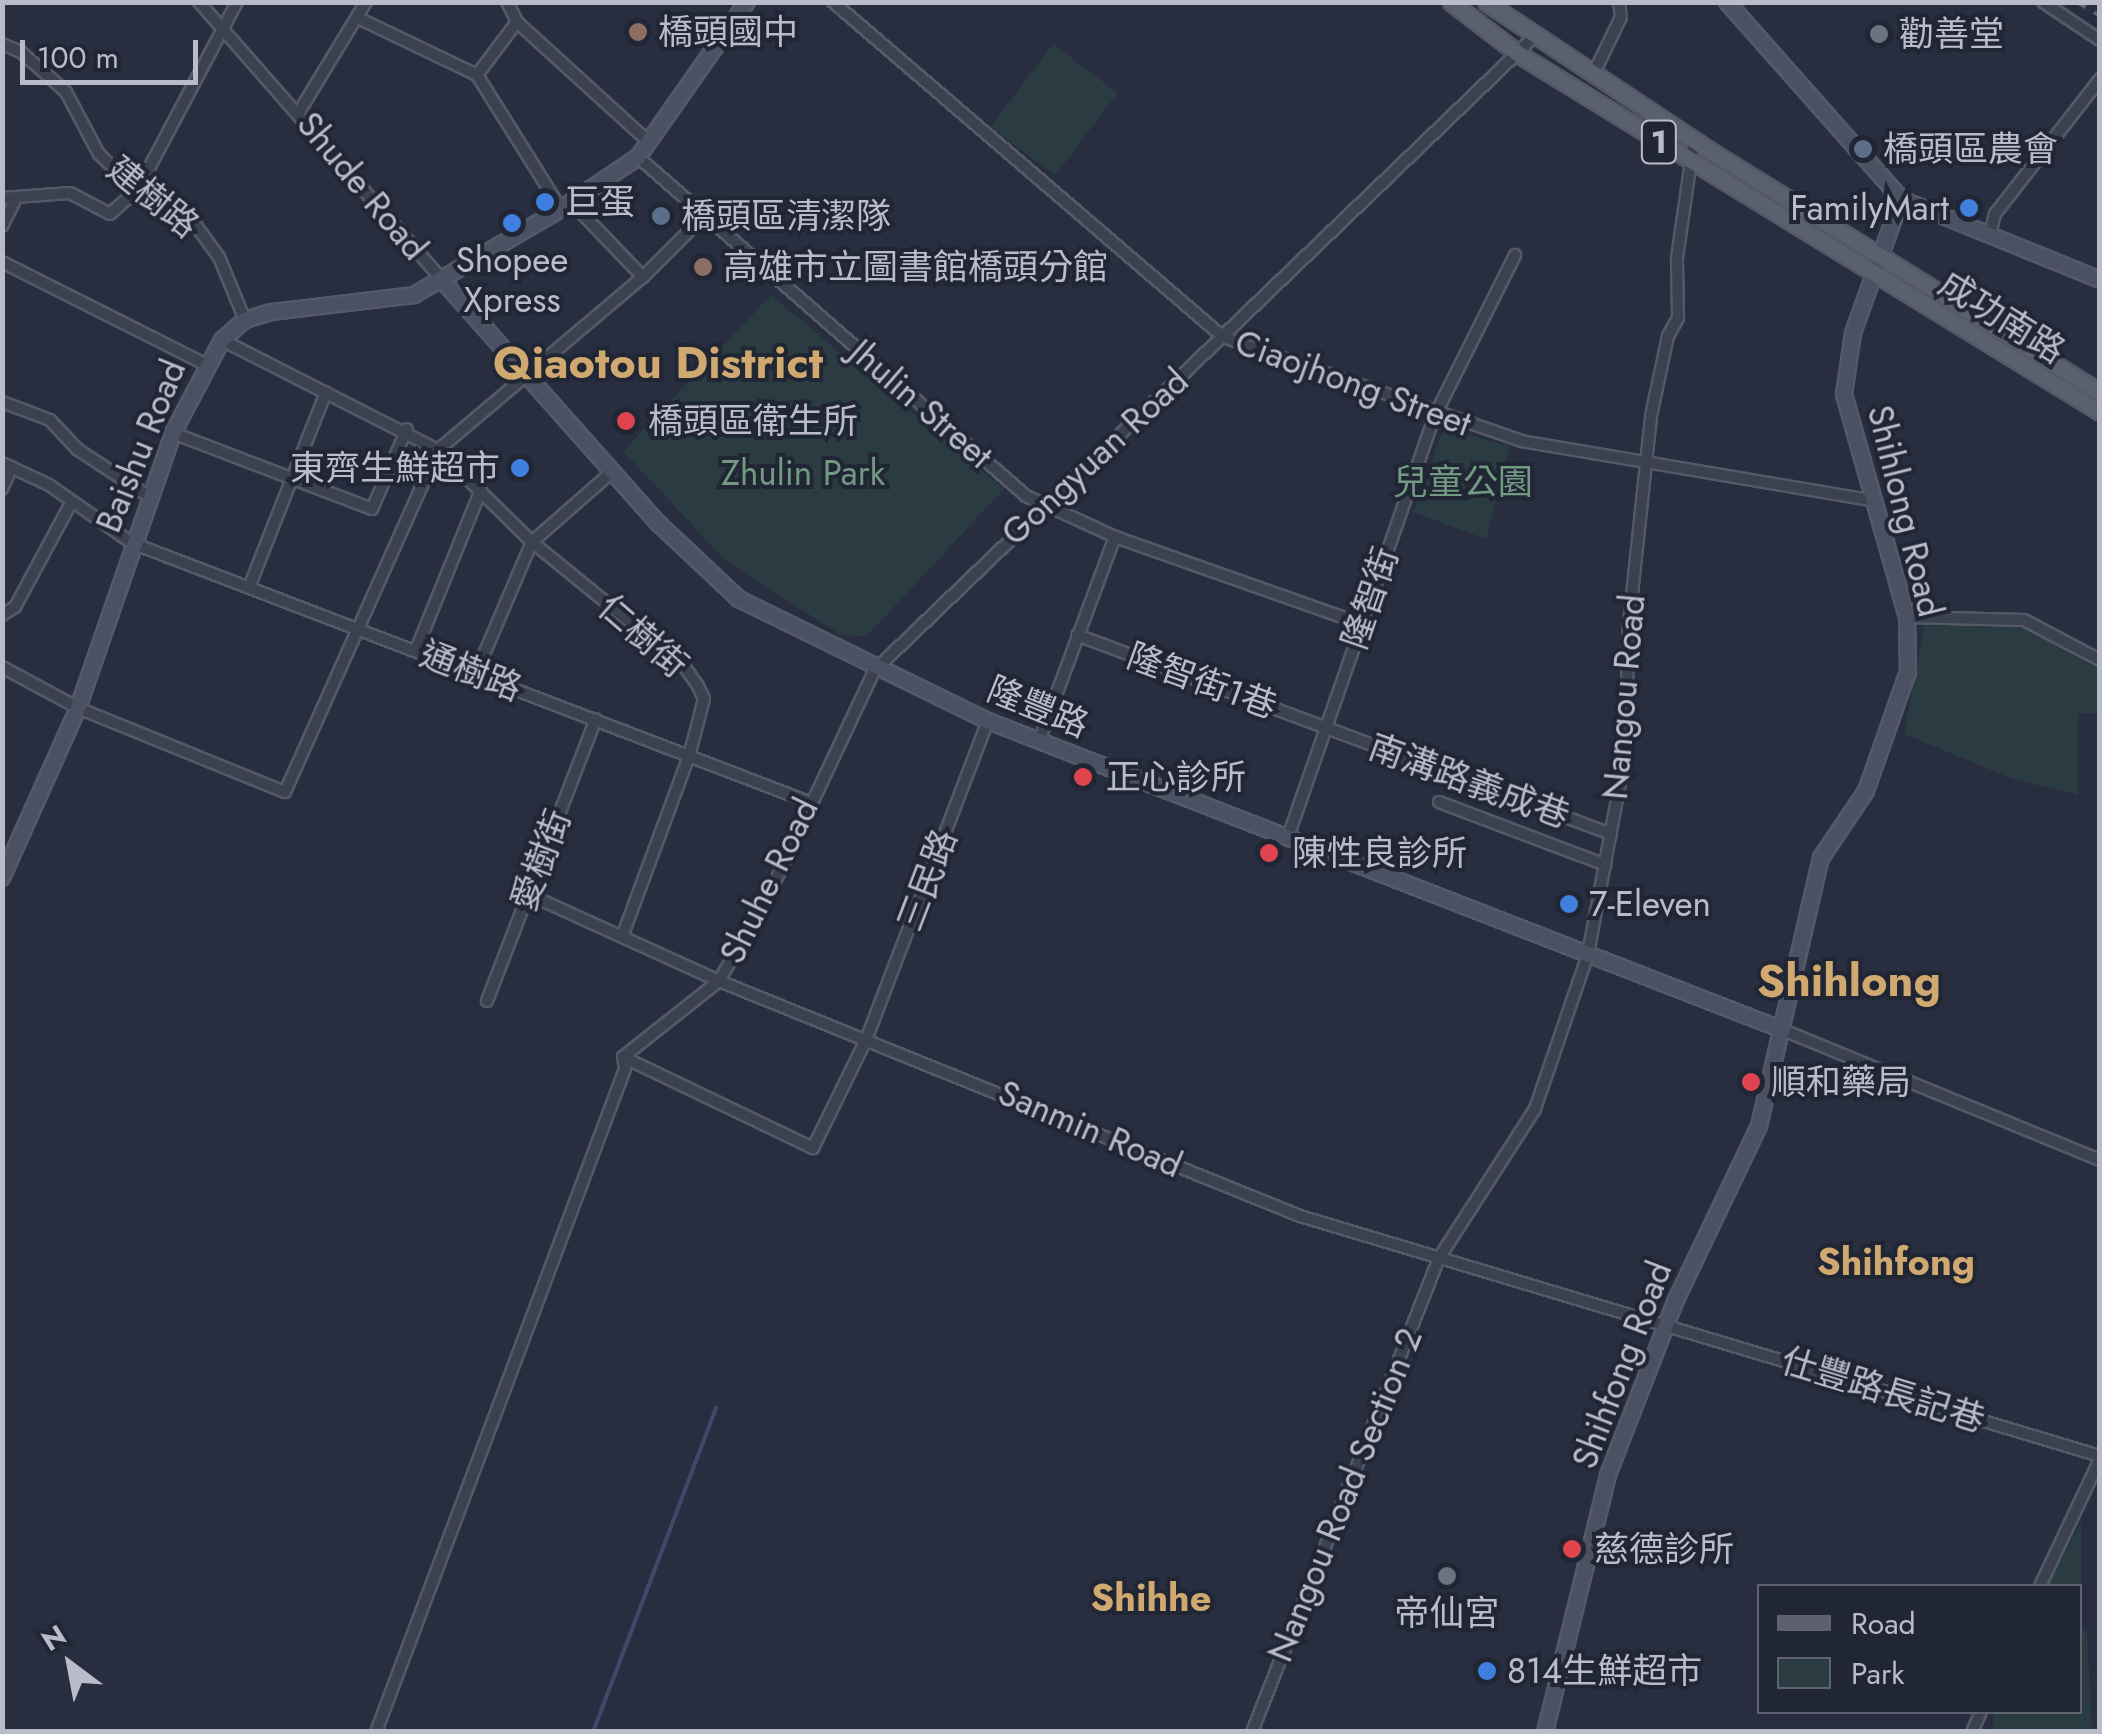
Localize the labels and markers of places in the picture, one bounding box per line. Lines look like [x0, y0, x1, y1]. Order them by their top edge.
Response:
place label: 橋頭國中 [658, 11, 798, 53]
place label: 勸善堂 [1899, 13, 2004, 55]
marker: 橋頭國中 [627, 21, 649, 43]
marker: 勸善堂 [1868, 23, 1890, 45]
place label: 橋頭區農會 [1883, 128, 2058, 170]
marker: 橋頭區農會 [1852, 138, 1874, 160]
place label: 巨蛋 [565, 181, 635, 223]
place label: FamilyMart [1790, 187, 1949, 229]
marker: 巨蛋 [534, 191, 556, 213]
place label: 橋頭區清潔隊 [681, 195, 891, 237]
marker: FamilyMart [1958, 197, 1980, 219]
marker: 橋頭區清潔隊 [650, 205, 672, 227]
marker: Shopee Xpress [501, 212, 523, 234]
place label: Shopee Xpress [456, 239, 568, 321]
place label: 高雄市立圖書館橋頭分館 [723, 246, 1108, 288]
marker: 高雄市立圖書館橋頭分館 [692, 256, 714, 278]
place label: 橋頭區衛生所 [648, 400, 858, 442]
marker: 橋頭區衛生所 [613, 408, 639, 434]
place label: 東齊生鮮超市 [290, 447, 500, 489]
marker: 東齊生鮮超市 [509, 457, 531, 479]
place label: 正心診所 [1106, 756, 1246, 798]
marker: 正心診所 [1070, 764, 1096, 790]
place label: 陳性良診所 [1292, 832, 1467, 874]
marker: 陳性良診所 [1256, 840, 1282, 866]
place label: 7-Eleven [1589, 883, 1711, 925]
marker: 7-Eleven [1558, 893, 1580, 915]
place label: 順和藥局 [1771, 1061, 1911, 1103]
marker: 順和藥局 [1740, 1071, 1762, 1093]
place label: 慈德診所 [1594, 1528, 1734, 1570]
marker: 慈德診所 [1559, 1536, 1585, 1562]
marker: 帝仙宮 [1436, 1565, 1458, 1587]
place label: 帝仙宮 [1395, 1592, 1499, 1634]
place label: 814生鮮超市 [1507, 1650, 1702, 1692]
marker: 814生鮮超市 [1476, 1660, 1498, 1682]

